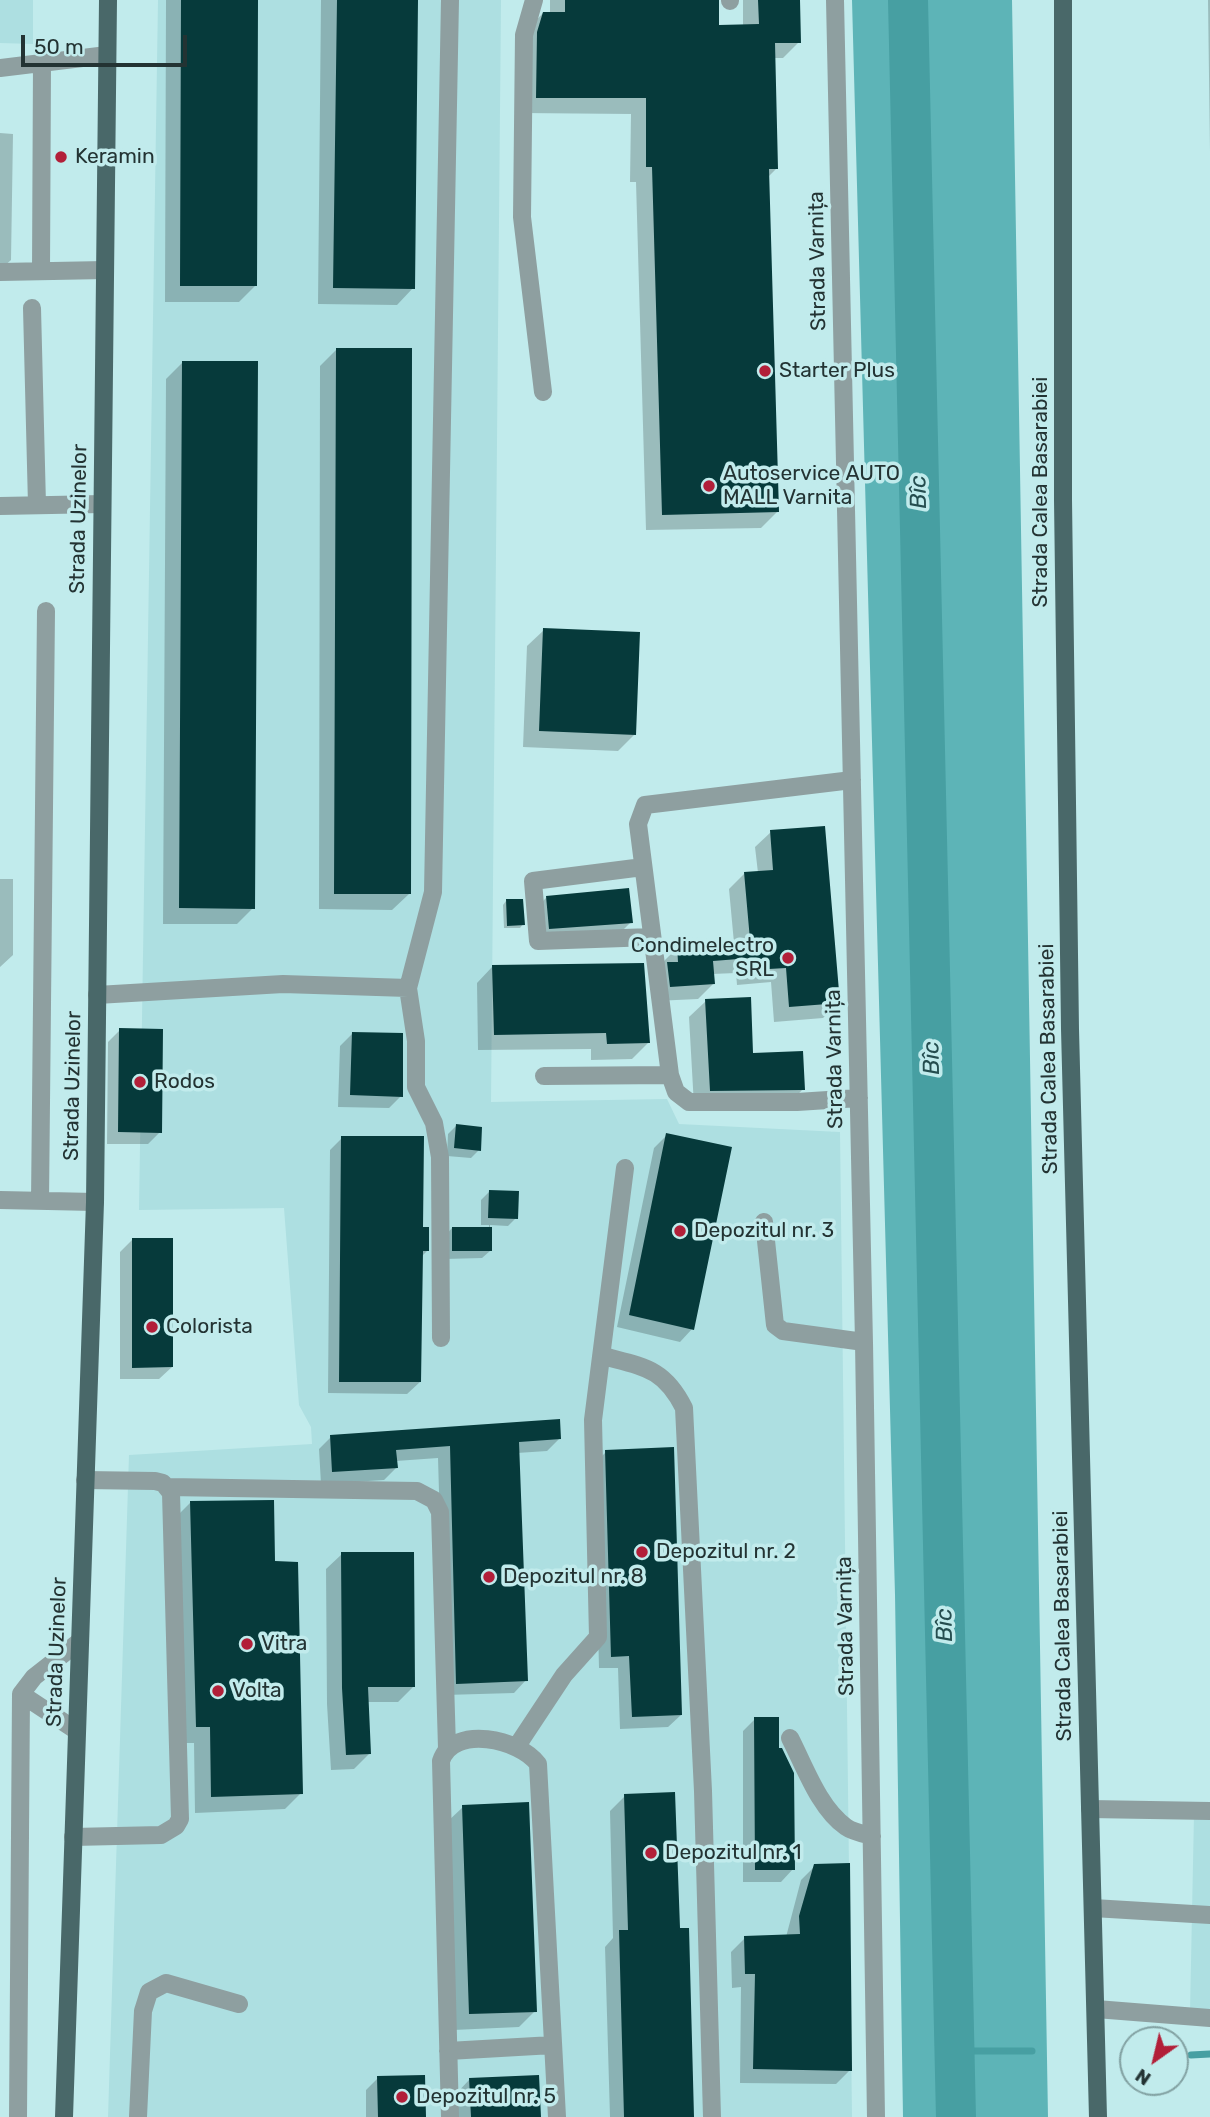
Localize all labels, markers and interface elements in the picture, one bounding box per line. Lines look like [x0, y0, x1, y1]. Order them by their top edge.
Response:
scale bar [24, 21, 191, 65]
text: 50 m [34, 34, 84, 59]
place label: Keramin [75, 144, 155, 170]
marker: Keramin [53, 149, 69, 165]
street label: Strada Varnița [804, 191, 832, 331]
place label: Starter Plus [779, 358, 895, 384]
marker: Starter Plus [757, 363, 773, 379]
street label: Strada Calea Basarabiei [1028, 377, 1054, 607]
street label: Strada Uzinelor [65, 444, 93, 594]
place label: Autoservice AUTO MALL Varnita [723, 461, 900, 511]
water label: Bîc [905, 475, 933, 509]
marker: Autoservice AUTO MALL Varnita [701, 478, 717, 494]
place label: Condimelectro SRL [631, 933, 774, 983]
street label: Strada Calea Basarabiei [1034, 943, 1064, 1175]
marker: Condimelectro SRL [780, 950, 796, 966]
street label: Strada Varnița [821, 989, 849, 1129]
street label: Strada Uzinelor [59, 1011, 87, 1161]
water label: Bîc [918, 1041, 946, 1075]
place label: Rodos [154, 1069, 215, 1095]
marker: Rodos [132, 1074, 148, 1090]
place label: Depozitul nr. 3 [694, 1218, 834, 1244]
marker: Depozitul nr. 3 [672, 1223, 688, 1239]
place label: Colorista [166, 1314, 253, 1340]
marker: Colorista [144, 1319, 160, 1335]
street label: Strada Calea Basarabiei [1048, 1510, 1078, 1742]
place label: Depozitul nr. 2 [656, 1539, 796, 1565]
marker: Depozitul nr. 2 [634, 1544, 650, 1560]
street label: Strada Varnița [832, 1556, 860, 1696]
place label: Depozitul nr. 8 [503, 1564, 644, 1590]
marker: Depozitul nr. 8 [481, 1569, 497, 1585]
street label: Strada Uzinelor [42, 1577, 72, 1727]
water label: Bîc [931, 1608, 959, 1642]
place label: Vitra [261, 1631, 307, 1657]
marker: Vitra [239, 1636, 255, 1652]
place label: Volta [232, 1678, 282, 1704]
marker: Volta [210, 1683, 226, 1699]
place label: Depozitul nr. 1 [665, 1840, 802, 1866]
marker: Depozitul nr. 1 [643, 1845, 659, 1861]
north arrow [1119, 2026, 1189, 2096]
text: N [1131, 2064, 1155, 2091]
place label: Depozitul nr. 5 [416, 2084, 556, 2110]
marker: Depozitul nr. 5 [394, 2089, 410, 2105]

